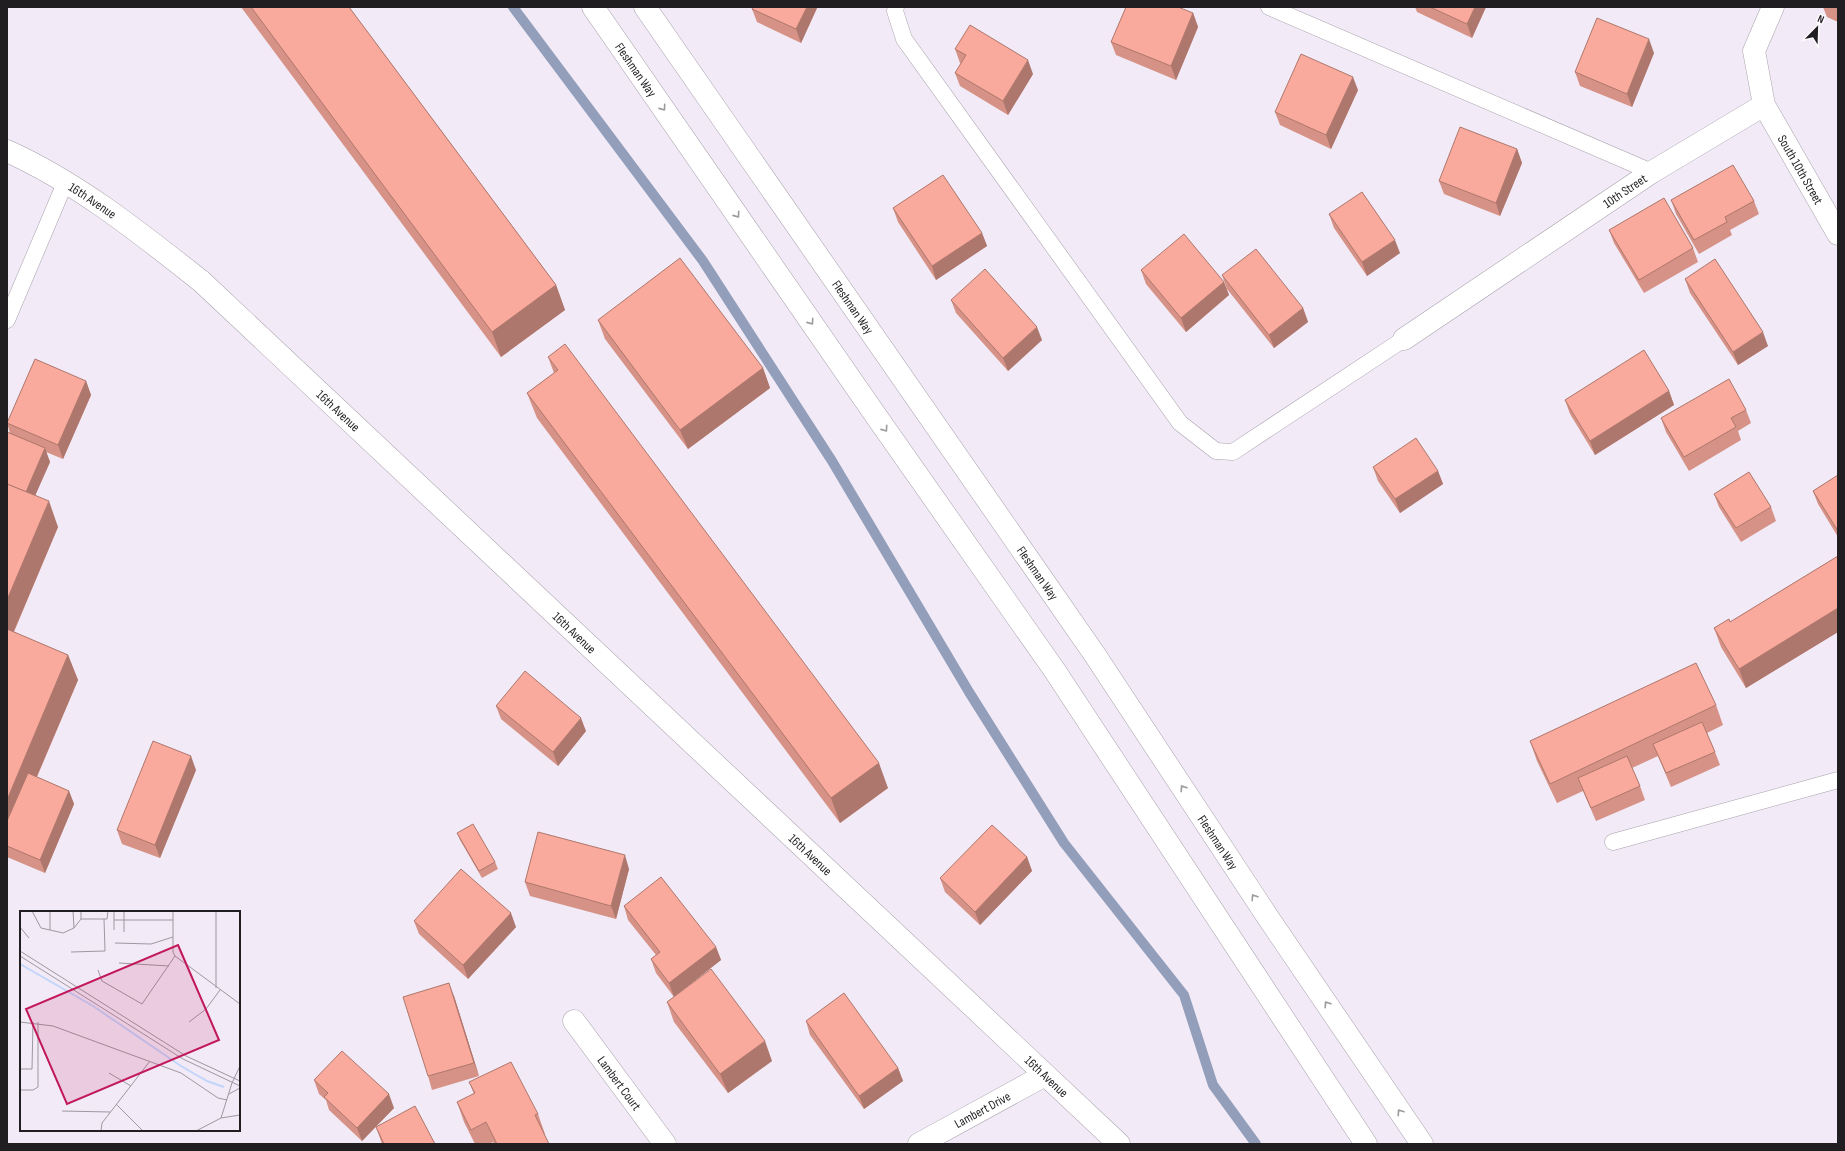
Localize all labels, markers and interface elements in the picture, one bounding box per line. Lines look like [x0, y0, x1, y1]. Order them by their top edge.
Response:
north arrow [1797, 8, 1837, 48]
text: N [1815, 12, 1826, 26]
street label: Fleshman Way [611, 40, 660, 100]
one-way arrow [658, 104, 666, 111]
street label: South 10th Street [1774, 132, 1826, 207]
street label: 10th Street [1600, 171, 1650, 212]
street label: 16th Avenue [66, 179, 119, 223]
one-way arrow [732, 211, 740, 218]
street label: Fleshman Way [828, 277, 877, 337]
one-way arrow [806, 318, 814, 325]
street label: 16th Avenue [313, 387, 363, 435]
one-way arrow [880, 425, 888, 432]
street label: Fleshman Way [1013, 543, 1061, 604]
street label: 16th Avenue [549, 609, 599, 657]
one-way arrow [1180, 785, 1188, 792]
street label: Fleshman Way [1194, 812, 1241, 873]
street label: 16th Avenue [785, 831, 835, 879]
one-way arrow [1252, 894, 1259, 901]
inset map [20, 911, 240, 1131]
one-way arrow [1324, 1001, 1332, 1008]
street label: Lambert Court [594, 1053, 644, 1114]
street label: 16th Avenue [1021, 1053, 1071, 1101]
street label: Lambert Drive [952, 1089, 1013, 1132]
one-way arrow [1397, 1109, 1405, 1116]

